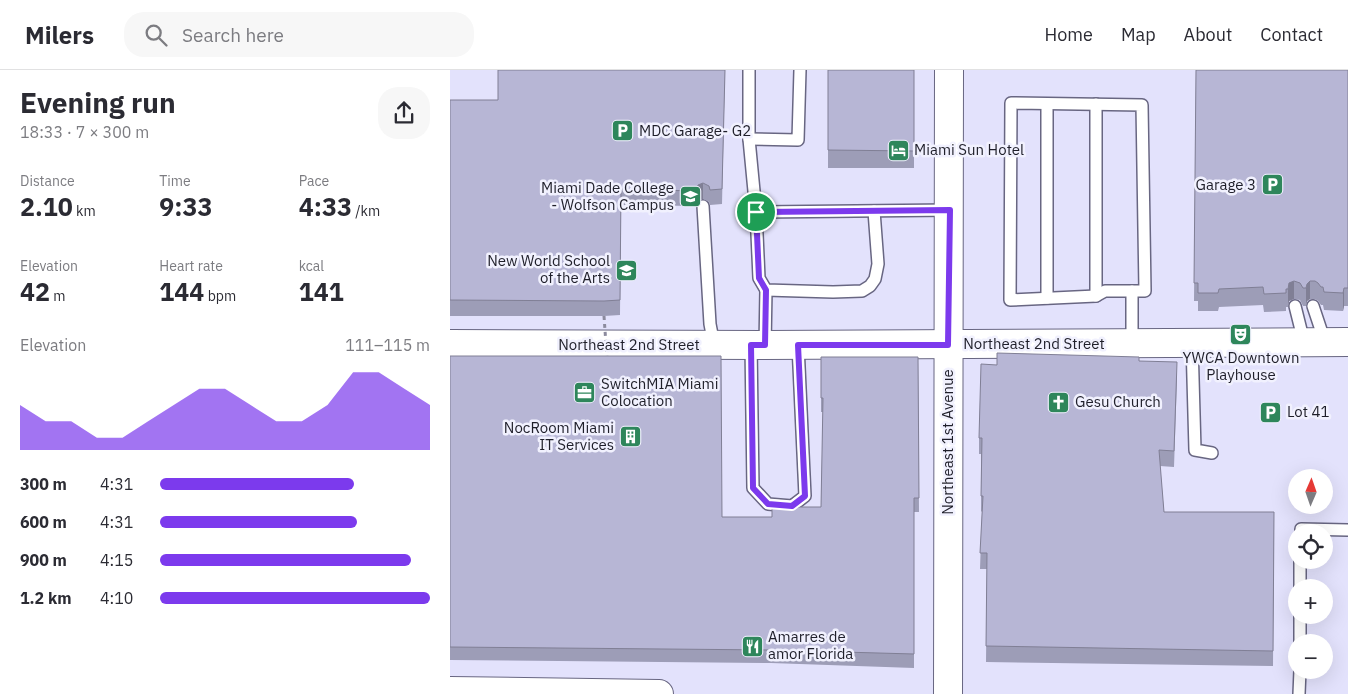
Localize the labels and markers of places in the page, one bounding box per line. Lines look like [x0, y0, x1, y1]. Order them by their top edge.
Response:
parking icon: MDC Garage- G2 [611, 119, 635, 143]
place label: MDC Garage- G2 [639, 121, 751, 140]
hotel icon: Miami Sun Hotel [886, 138, 910, 162]
place label: Miami Sun Hotel [914, 140, 1024, 159]
parking icon: Garage 3 [1260, 173, 1284, 197]
place label: Garage 3 [1196, 175, 1256, 194]
place label: Miami Dade College - Wolfson Campus [541, 178, 674, 214]
school or university icon: Miami Dade College - Wolfson Campus [678, 185, 702, 209]
pin [735, 191, 777, 233]
place label: New World School of the Arts [487, 251, 610, 287]
school or university icon: New World School of the Arts [614, 258, 638, 282]
theatre icon: YWCA Downtown Playhouse [1229, 323, 1253, 347]
place label: YWCA Downtown Playhouse [1183, 348, 1299, 384]
place label: SwitchMIA Miami Colocation [601, 374, 718, 410]
office icon: SwitchMIA Miami Colocation [573, 381, 597, 405]
church icon: Gesu Church [1047, 390, 1071, 414]
place label: Gesu Church [1075, 392, 1161, 411]
parking icon: Lot 41 [1259, 400, 1283, 424]
place label: Lot 41 [1287, 402, 1330, 421]
place label: NocRoom Miami IT Services [504, 418, 614, 454]
building icon: NocRoom Miami IT Services [618, 425, 642, 449]
place label: Amarres de amor Florida [768, 627, 853, 663]
restaurant icon: Amarres de amor Florida [740, 634, 764, 658]

